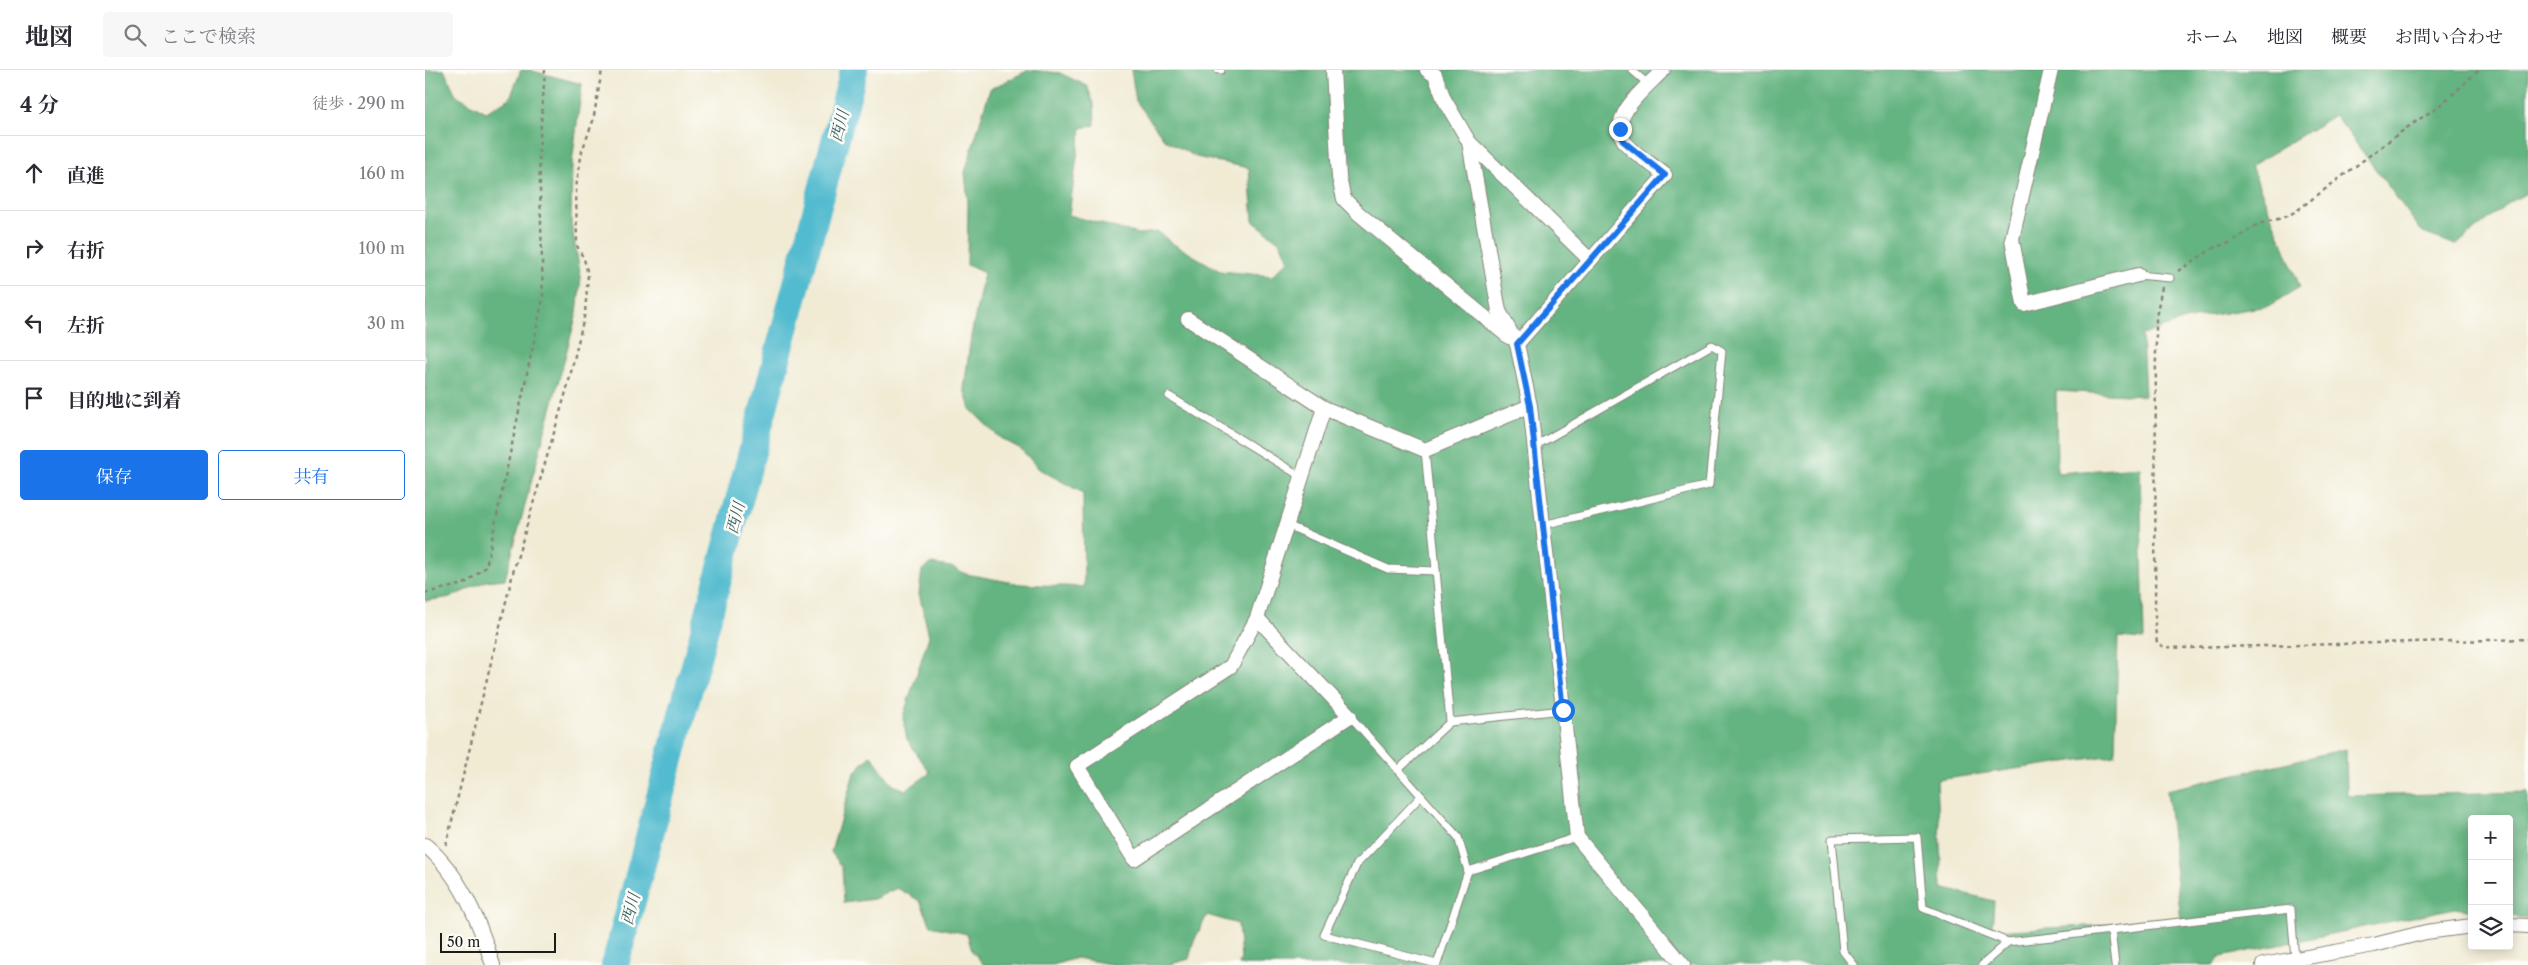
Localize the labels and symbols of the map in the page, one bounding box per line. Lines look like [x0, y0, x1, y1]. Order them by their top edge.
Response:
water label: 西川 [825, 106, 853, 144]
route end [1609, 118, 1632, 141]
water label: 西川 [721, 498, 749, 536]
route start [1552, 699, 1575, 722]
water label: 西川 [616, 889, 644, 927]
scale bar [440, 930, 556, 953]

